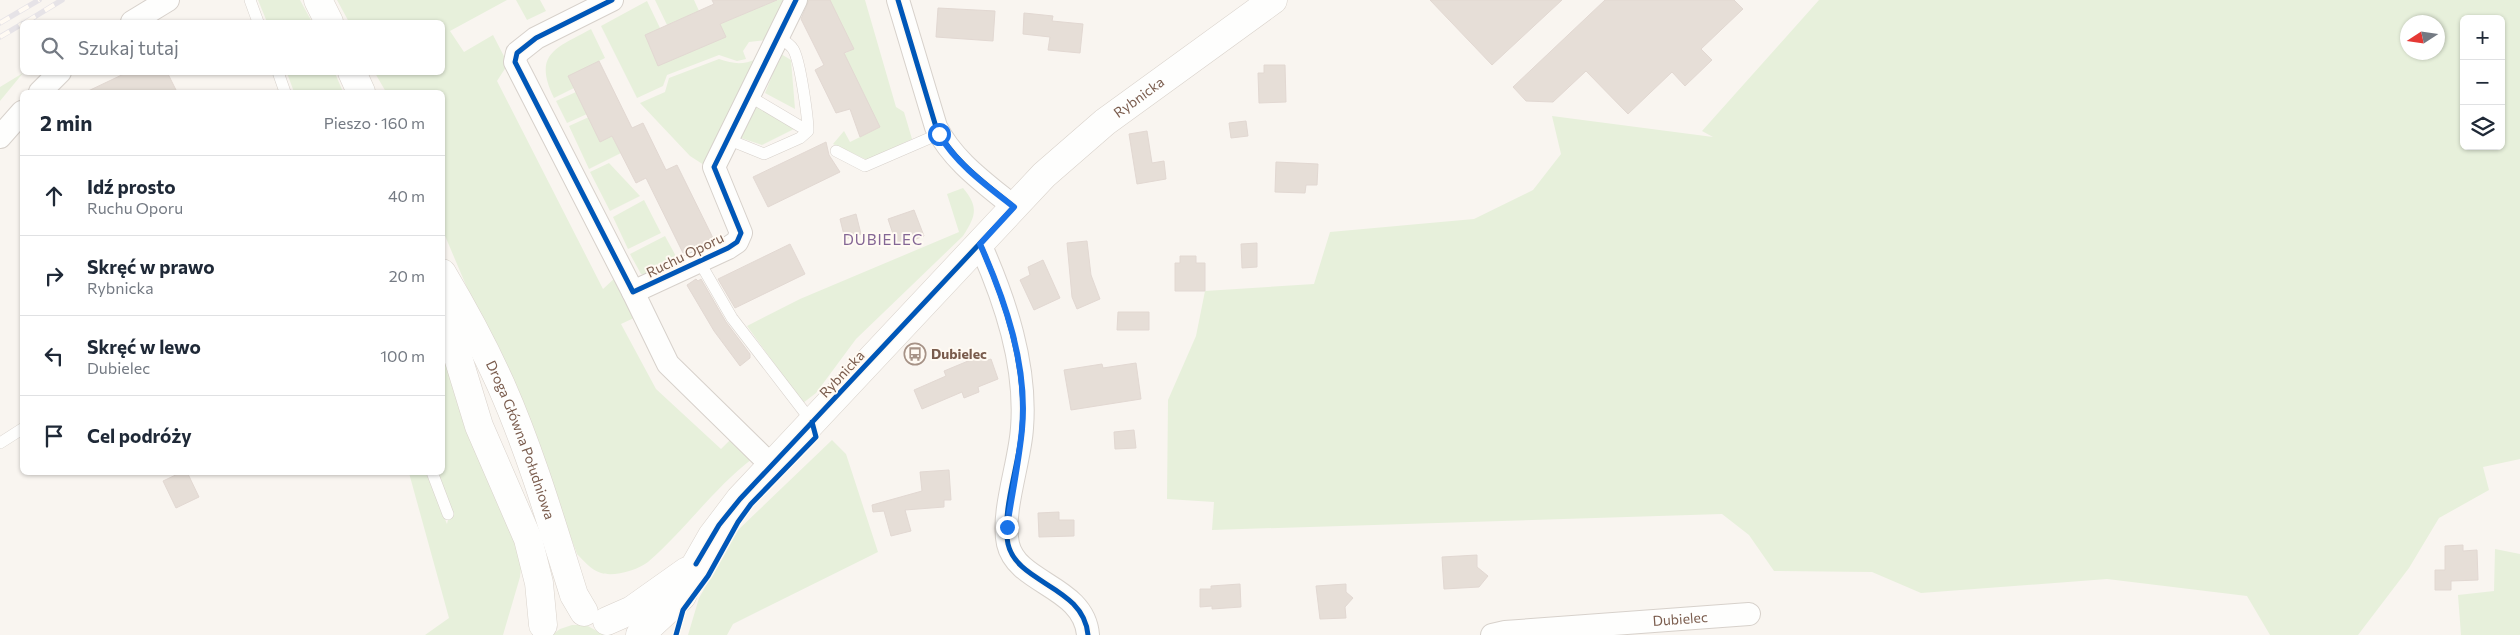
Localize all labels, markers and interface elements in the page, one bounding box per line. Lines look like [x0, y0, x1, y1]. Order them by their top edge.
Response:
north arrow [2400, 15, 2445, 60]
map controls [2460, 15, 2505, 150]
button: + [2460, 15, 2505, 60]
search box [20, 20, 445, 75]
icon: search [38, 34, 66, 62]
text: Szukaj tutaj [78, 36, 179, 59]
button: − [2460, 60, 2505, 105]
street label: Rybnicka [1110, 73, 1167, 121]
button: layers [2460, 105, 2505, 150]
text: 2 min [40, 110, 92, 135]
text: Pieszo · 160 m [324, 113, 425, 132]
route start [928, 123, 951, 146]
text: Idź prosto [87, 175, 176, 198]
icon: ahead [40, 182, 68, 210]
text: 40 m [388, 186, 425, 205]
text: Ruchu Oporu [87, 198, 183, 217]
street label: Ruchu Oporu [643, 228, 726, 281]
district label: DUBIELEC [843, 230, 923, 248]
text: Skręć w prawo [87, 255, 215, 278]
icon: right [40, 262, 68, 290]
text: 20 m [389, 266, 425, 285]
text: Rybnicka [87, 278, 154, 297]
text: Skręć w lewo [87, 335, 201, 358]
icon: left [40, 342, 68, 370]
bus stop icon: Dubielec [903, 342, 927, 366]
place label: Dubielec [931, 345, 987, 362]
text: 100 m [380, 346, 425, 365]
street label: Rybnicka [816, 347, 868, 401]
text: Dubielec [87, 358, 150, 377]
street label: Droga Główna Południowa [483, 358, 559, 521]
icon: arrive [40, 422, 68, 450]
text: Cel podróży [87, 424, 192, 447]
route end [996, 516, 1019, 539]
street label: Dubielec [1652, 608, 1708, 629]

